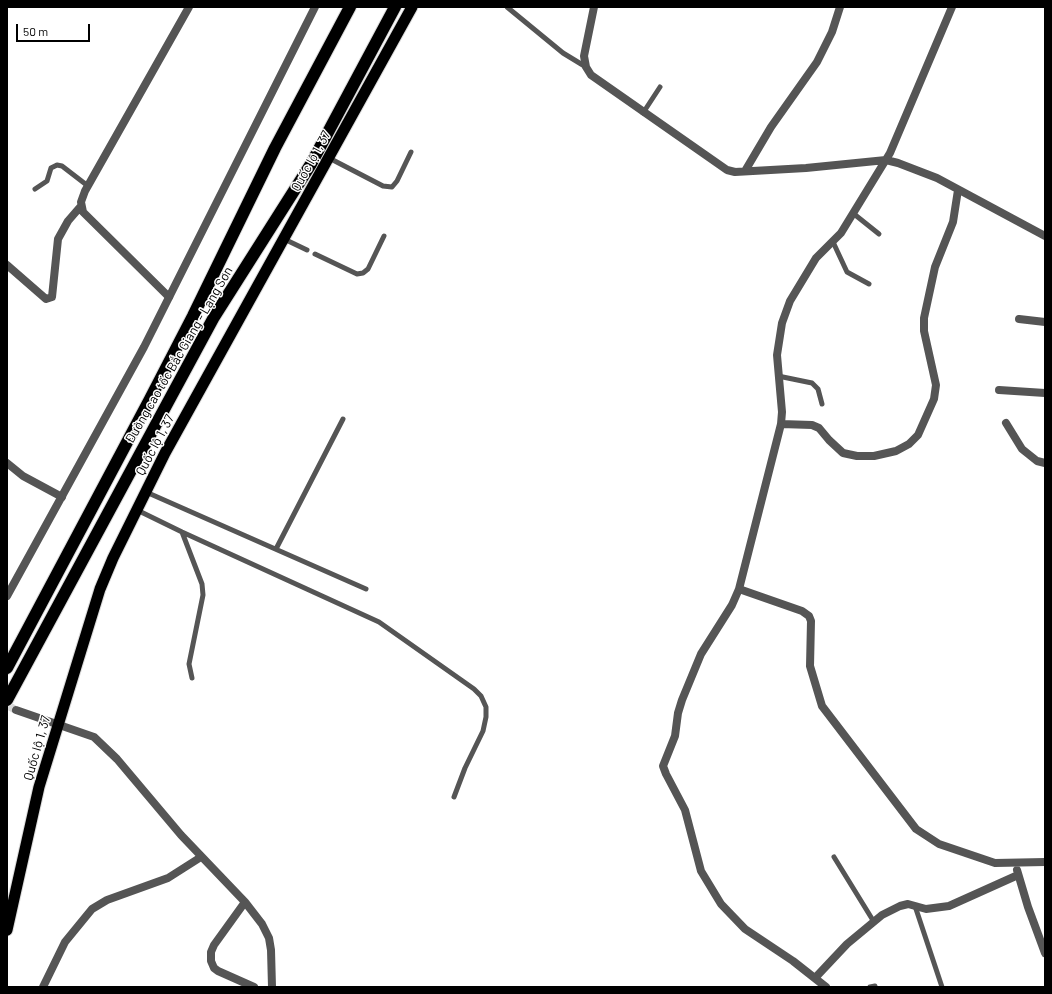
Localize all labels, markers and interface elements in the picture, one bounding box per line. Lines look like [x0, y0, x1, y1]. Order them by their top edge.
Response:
scale bar [18, 16, 92, 42]
text: 50 m [23, 24, 48, 38]
street label: Quốc lộ 1, 37 [288, 128, 334, 194]
street label: Đường cao tốc Bắc Giang - Lạng Sơn [122, 264, 236, 446]
street label: Quốc lộ 1, 37 [132, 412, 178, 478]
street label: Quốc lộ 1, 37 [20, 714, 54, 782]

